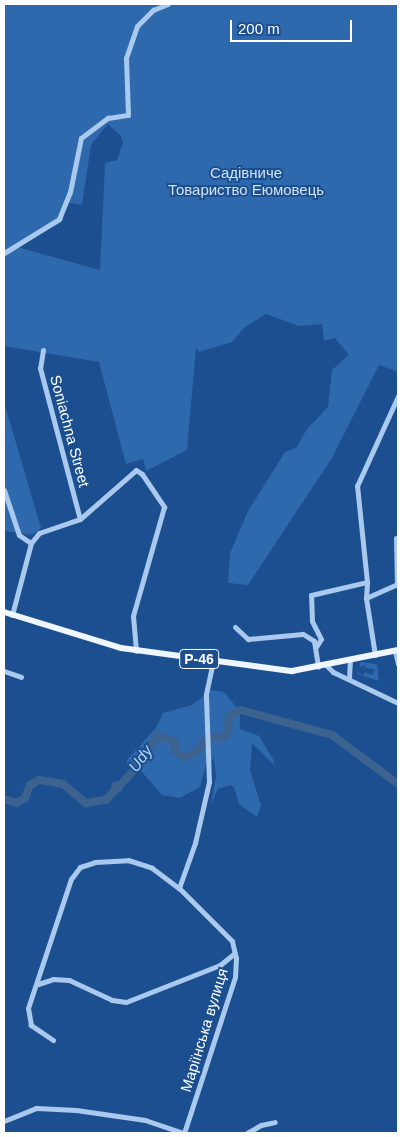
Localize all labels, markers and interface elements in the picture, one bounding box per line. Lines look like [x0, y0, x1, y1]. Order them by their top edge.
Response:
scale bar [232, 10, 354, 42]
text: 200 m [238, 20, 280, 37]
park label: Садівниче Товариство Еюмовець [168, 163, 324, 198]
street label: Soniachna Street [46, 373, 94, 489]
road number: Р-46 [179, 648, 219, 671]
water label: Udy [125, 742, 157, 776]
street label: Маріїнська вулиця [177, 966, 231, 1094]

